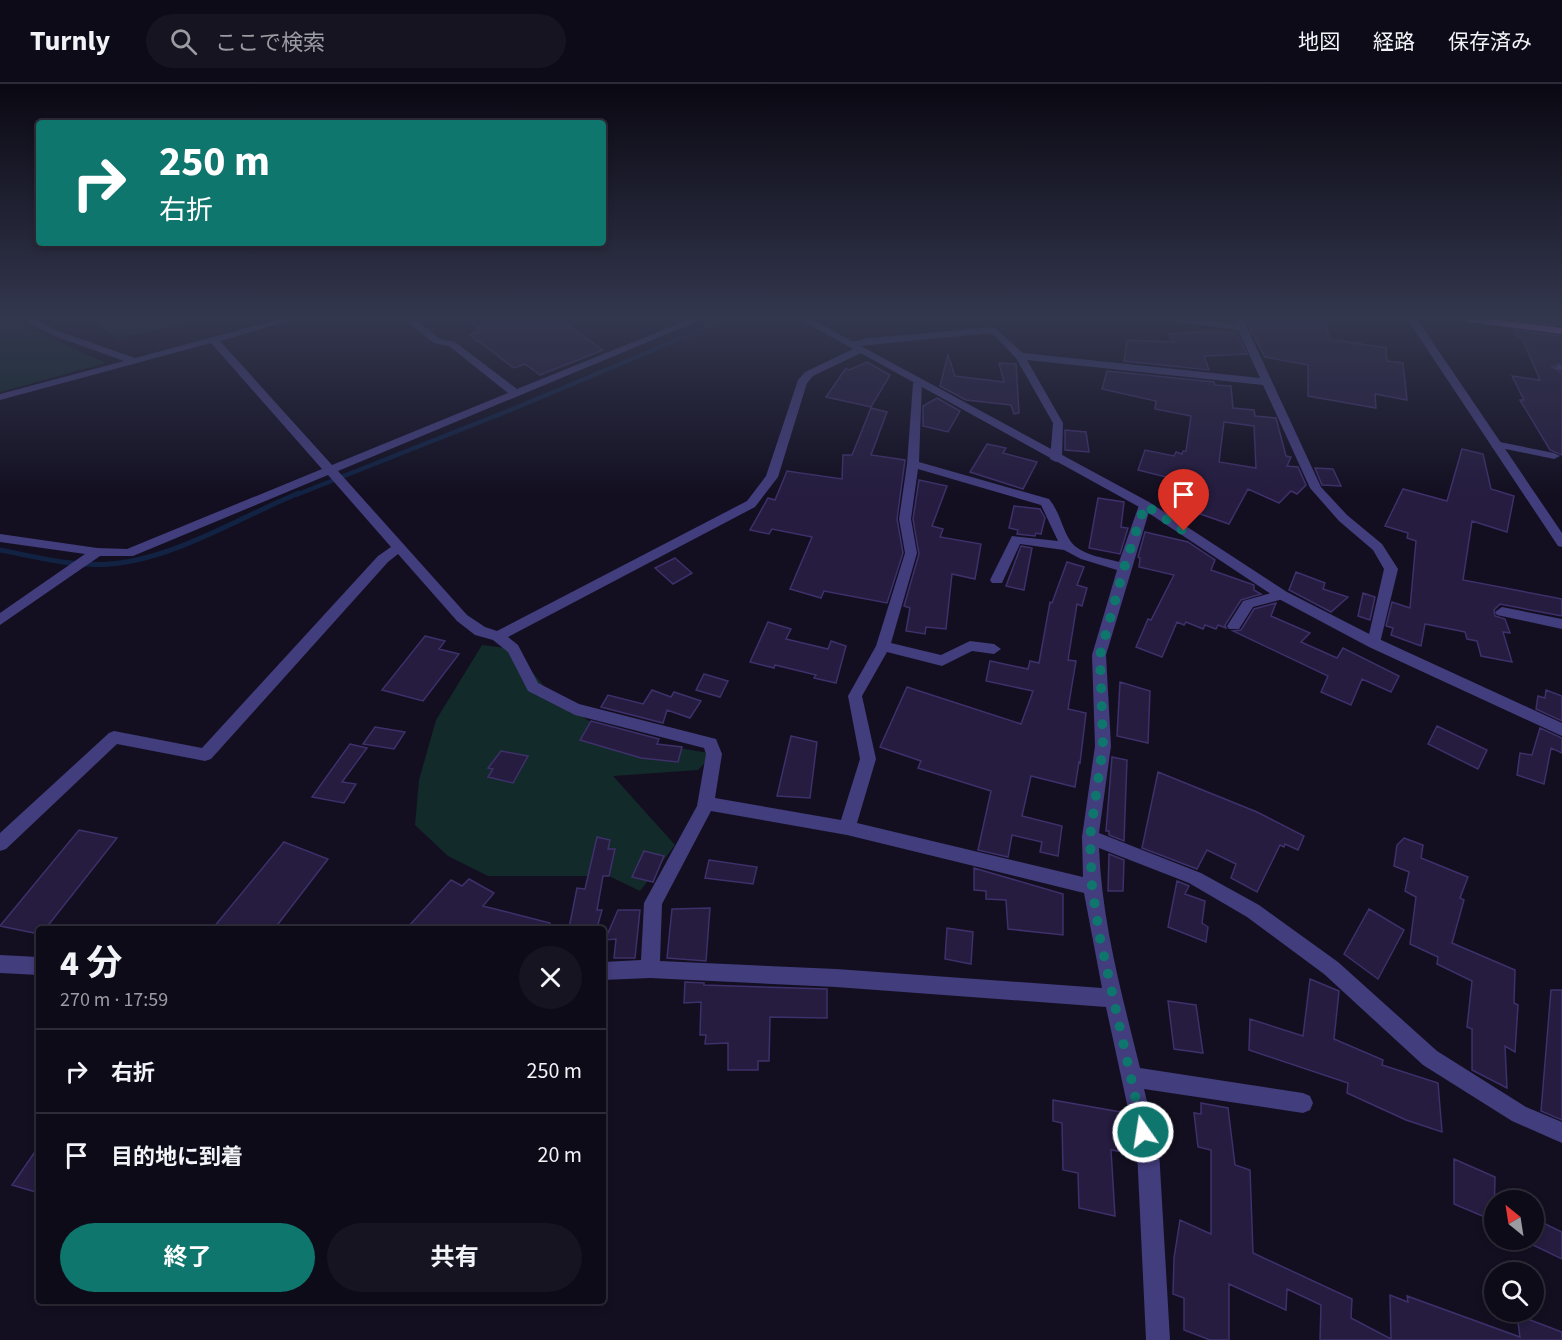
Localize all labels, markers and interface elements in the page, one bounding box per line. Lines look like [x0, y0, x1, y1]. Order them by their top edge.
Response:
search box [146, 14, 566, 68]
text: Turnly [30, 21, 110, 61]
icon: search [167, 25, 200, 58]
text: ここで検索 [215, 27, 325, 59]
text: 地図 [1298, 27, 1340, 57]
text: 経路 [1373, 27, 1415, 57]
text: 保存済み [1448, 27, 1532, 57]
text: 250 m [159, 132, 270, 192]
icon: right [60, 144, 138, 222]
text: 右折 [159, 191, 213, 230]
pin [1158, 469, 1209, 531]
icon: arrive [1167, 478, 1200, 511]
text: 4 分 [60, 938, 122, 989]
button: close [519, 946, 582, 1009]
text: 270 m · 17:59 [60, 986, 168, 1014]
icon: right [60, 1055, 93, 1088]
text: 250 m [527, 1055, 582, 1087]
text: 右折 [111, 1057, 155, 1089]
position arrow [1111, 1100, 1175, 1164]
icon: arrive [60, 1139, 93, 1172]
text: 20 m [537, 1139, 582, 1171]
text: 目的地に到着 [111, 1141, 243, 1173]
north arrow [1484, 1190, 1544, 1250]
map controls [1484, 1190, 1544, 1322]
button: 終了 [60, 1223, 315, 1292]
button: 共有 [327, 1223, 582, 1292]
button: search [1484, 1262, 1544, 1322]

